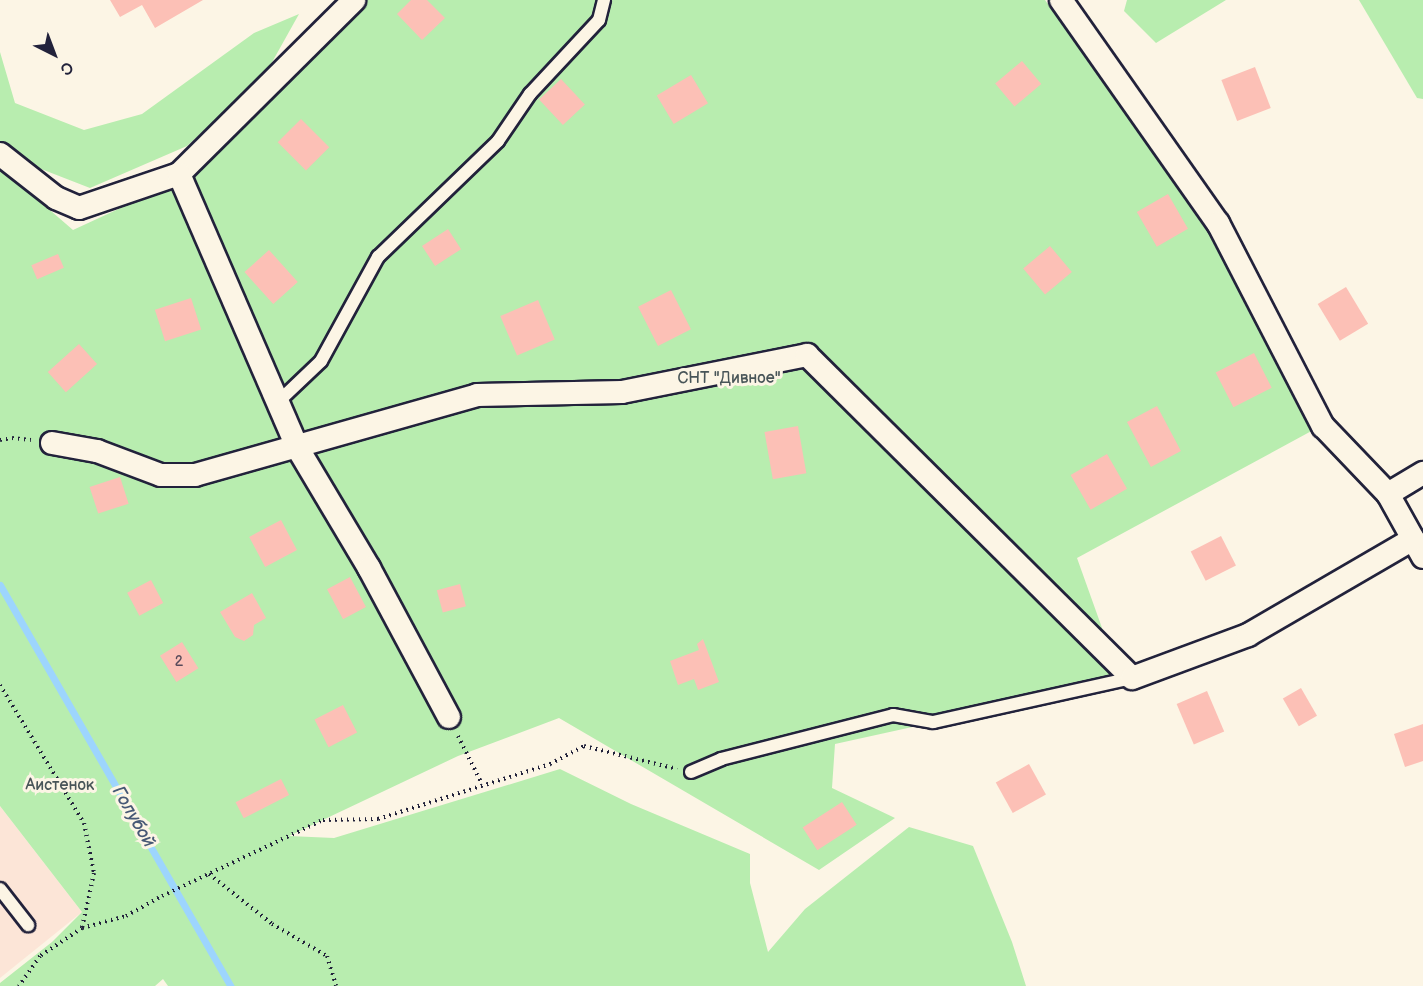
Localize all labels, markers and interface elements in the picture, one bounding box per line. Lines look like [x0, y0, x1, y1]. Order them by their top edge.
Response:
north arrow [24, 24, 84, 84]
text: С [56, 57, 77, 79]
park label: СНТ "Дивное" [677, 369, 781, 389]
house number: 2 [175, 654, 183, 670]
park label: Аистенок [26, 776, 94, 796]
water label: Голубой [107, 782, 159, 852]

